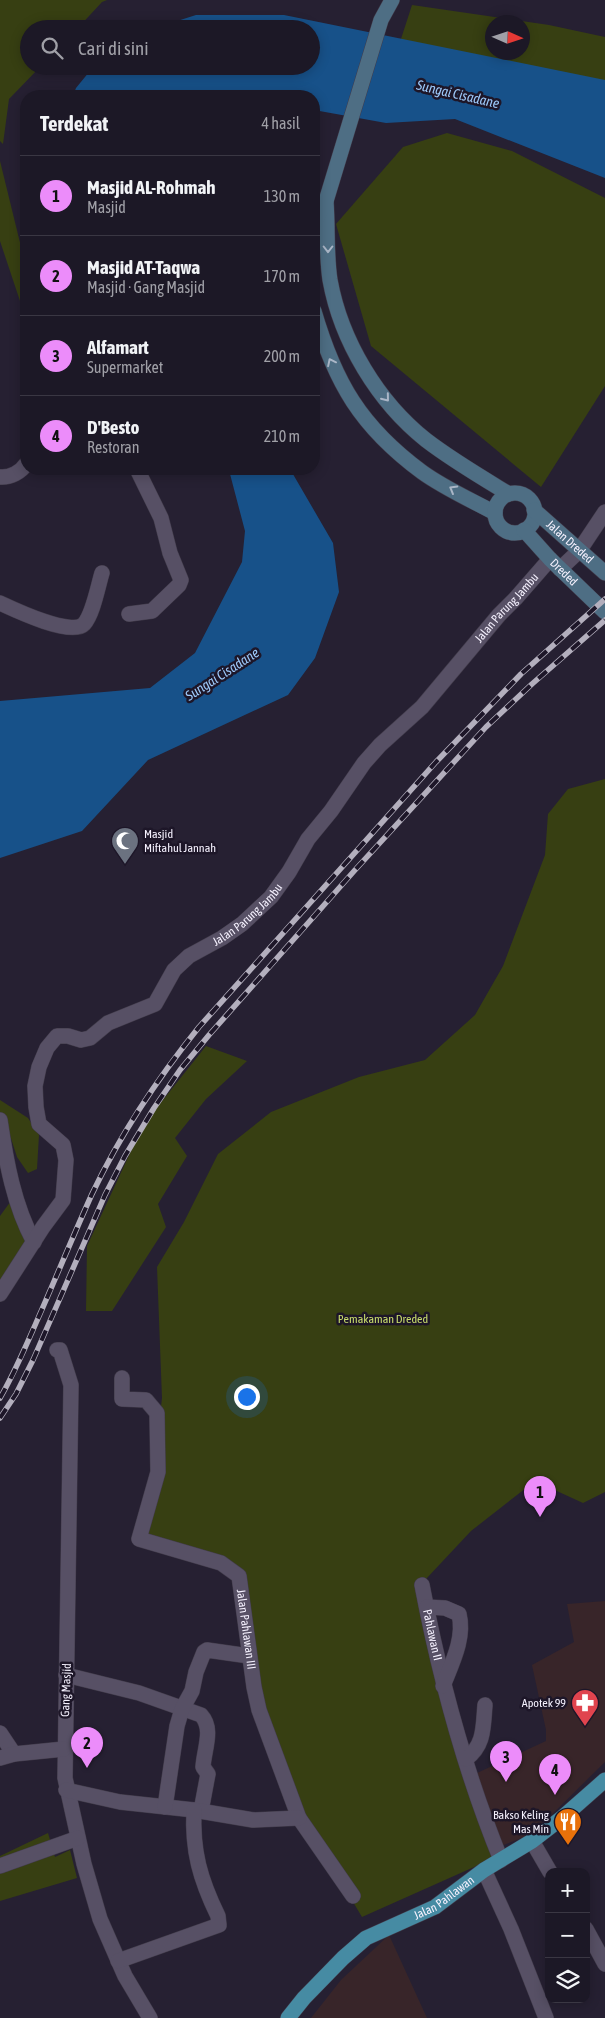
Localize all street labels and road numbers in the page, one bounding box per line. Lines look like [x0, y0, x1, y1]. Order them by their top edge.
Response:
street label: Jalan Dreded [544, 517, 596, 566]
street label: Dreded [547, 556, 580, 589]
street label: Jalan Parung Jambu [472, 570, 542, 645]
street label: Jalan Parung Jambu [210, 881, 285, 949]
street label: Jalan Pahlawan III [234, 1588, 259, 1670]
street label: Pahlawan II [420, 1608, 445, 1662]
street label: Gang Masjid [58, 1663, 74, 1717]
street label: Jalan Pahlawan [412, 1873, 477, 1923]

